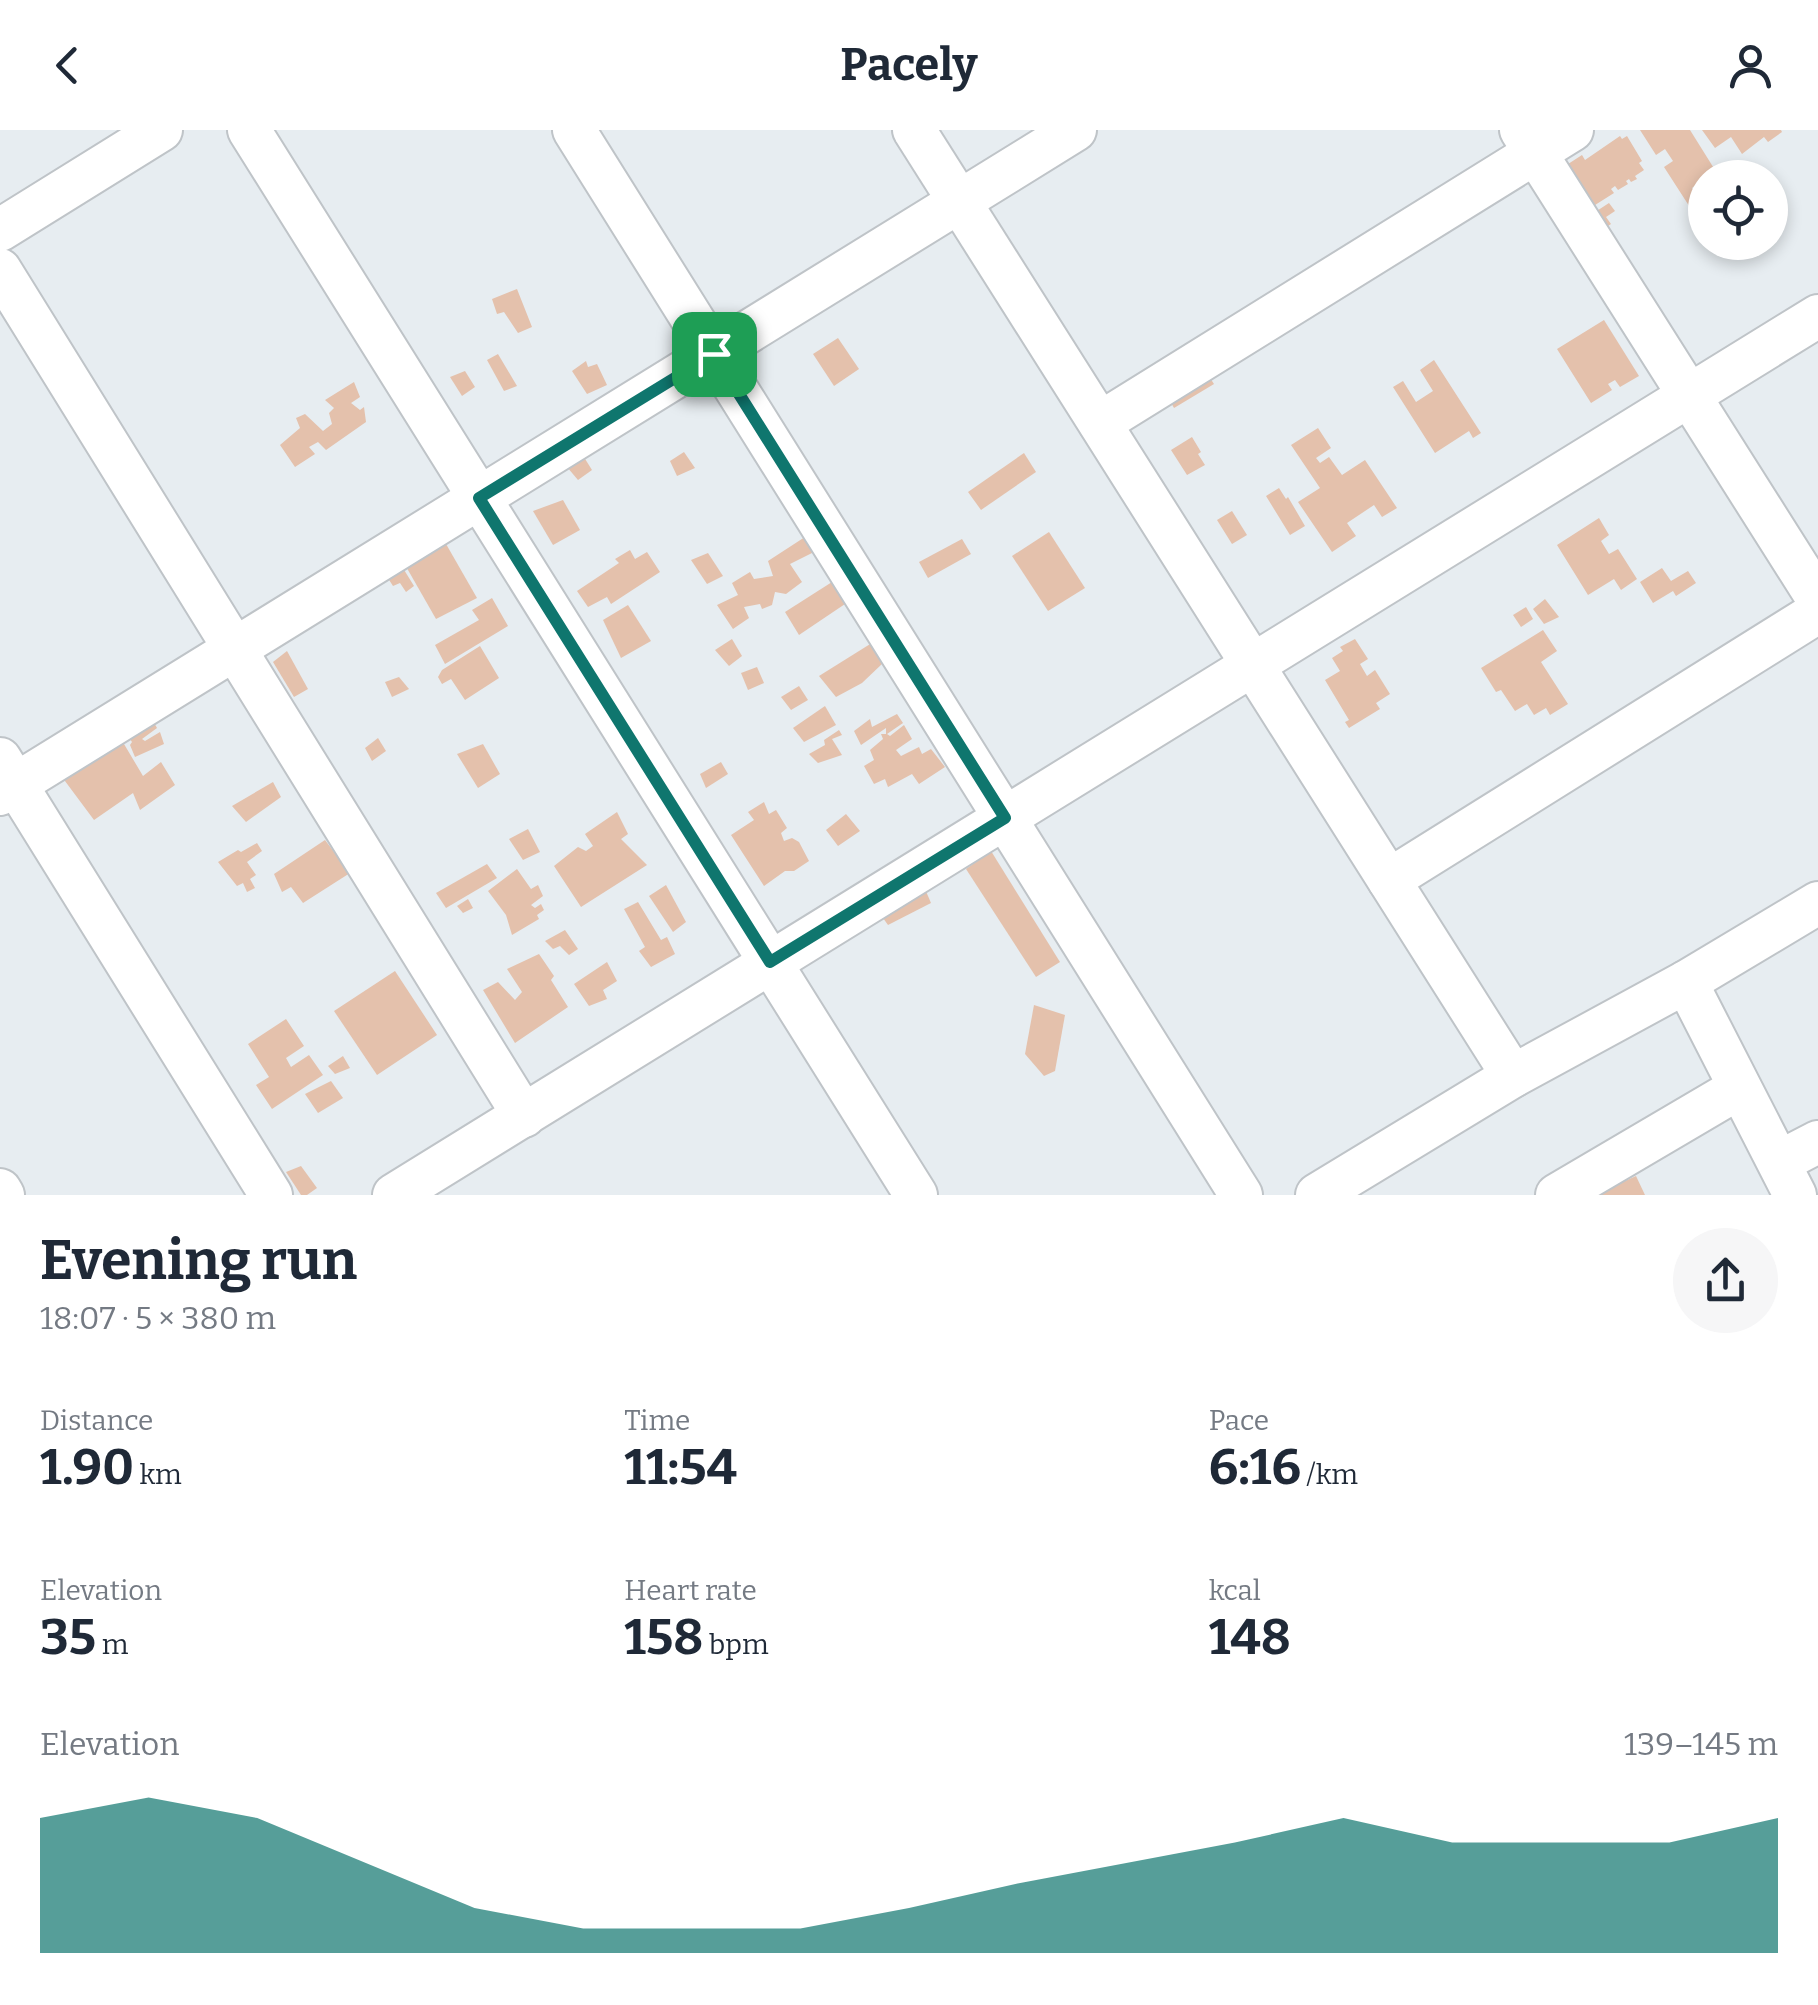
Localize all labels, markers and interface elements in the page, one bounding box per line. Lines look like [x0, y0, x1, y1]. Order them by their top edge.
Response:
icon: back [40, 38, 95, 93]
text: Pacely [840, 38, 978, 92]
icon: person [1723, 38, 1778, 93]
map controls [1688, 160, 1788, 260]
button: locate [1688, 160, 1788, 260]
pin [672, 312, 757, 397]
icon: arrive [687, 327, 742, 382]
text: Evening run [40, 1228, 357, 1294]
button: share [1673, 1228, 1778, 1333]
text: 18:07 · 5 × 380 m [40, 1299, 276, 1337]
text: Distance [40, 1404, 153, 1437]
text: Time [624, 1404, 690, 1437]
text: Pace [1209, 1404, 1269, 1437]
text: 1.90 [40, 1437, 134, 1497]
text: 11:54 [624, 1437, 737, 1497]
text: 6:16 [1209, 1437, 1301, 1497]
text: km [134, 1458, 182, 1491]
text: /km [1301, 1458, 1358, 1491]
text: Elevation [40, 1574, 162, 1607]
text: Heart rate [624, 1574, 757, 1607]
text: kcal [1209, 1574, 1261, 1607]
text: 35 [40, 1607, 96, 1667]
text: 158 [624, 1607, 703, 1667]
text: 148 [1209, 1607, 1291, 1667]
text: m [96, 1628, 128, 1661]
text: bpm [703, 1628, 769, 1661]
text: Elevation [40, 1725, 180, 1763]
text: 139–145 m [1624, 1725, 1778, 1763]

